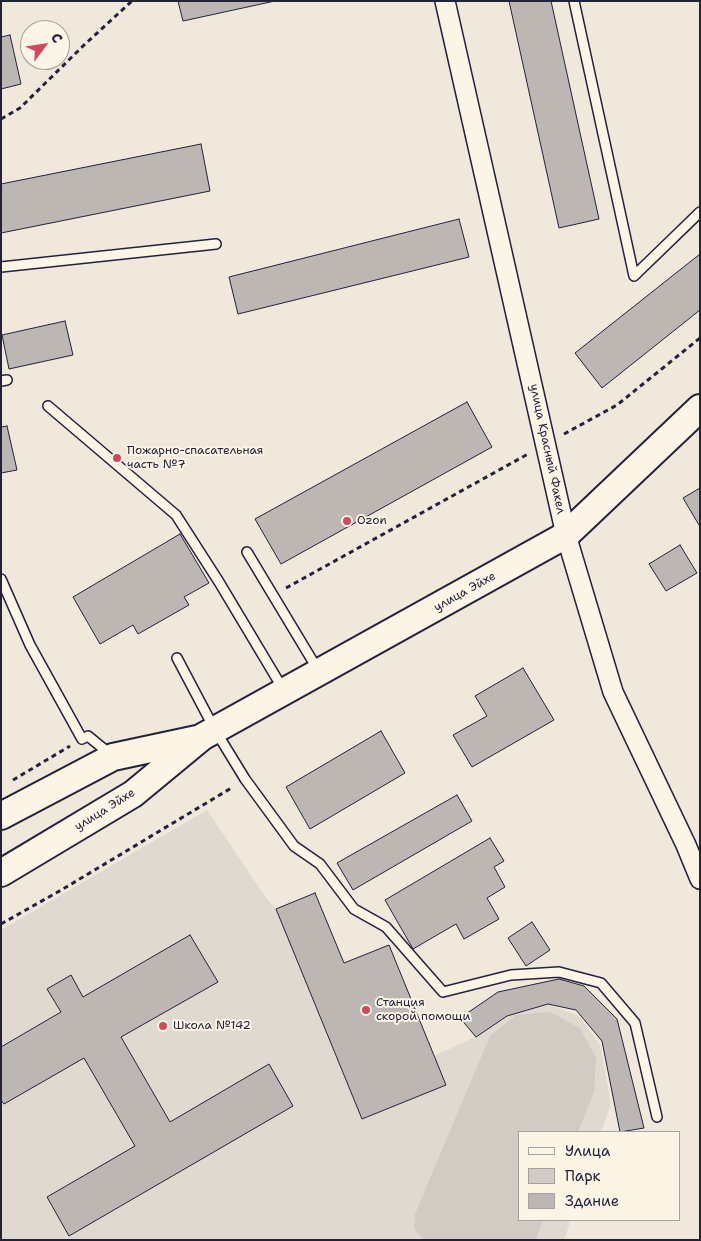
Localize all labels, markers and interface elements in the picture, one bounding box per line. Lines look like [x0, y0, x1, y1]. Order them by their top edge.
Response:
north arrow [20, 20, 70, 70]
text: С [47, 29, 67, 46]
street label: улица Красный Факел [526, 383, 568, 515]
place label: Пожарно-спасательная часть №7 [127, 444, 263, 472]
marker: Пожарно-спасательная часть №7 [111, 452, 123, 464]
place label: Ozon [357, 514, 387, 528]
marker: Ozon [341, 515, 353, 527]
street label: улица Эйхе [431, 569, 499, 615]
street label: улица Эйхе [72, 786, 138, 834]
place label: Станция скорой помощи [376, 996, 470, 1024]
marker: Станция скорой помощи [360, 1004, 372, 1016]
place label: Школа №142 [173, 1019, 251, 1033]
marker: Школа №142 [157, 1020, 169, 1032]
legend [518, 1131, 681, 1221]
text: Улица [565, 1141, 610, 1161]
text: Парк [565, 1166, 601, 1186]
text: Здание [565, 1191, 619, 1211]

